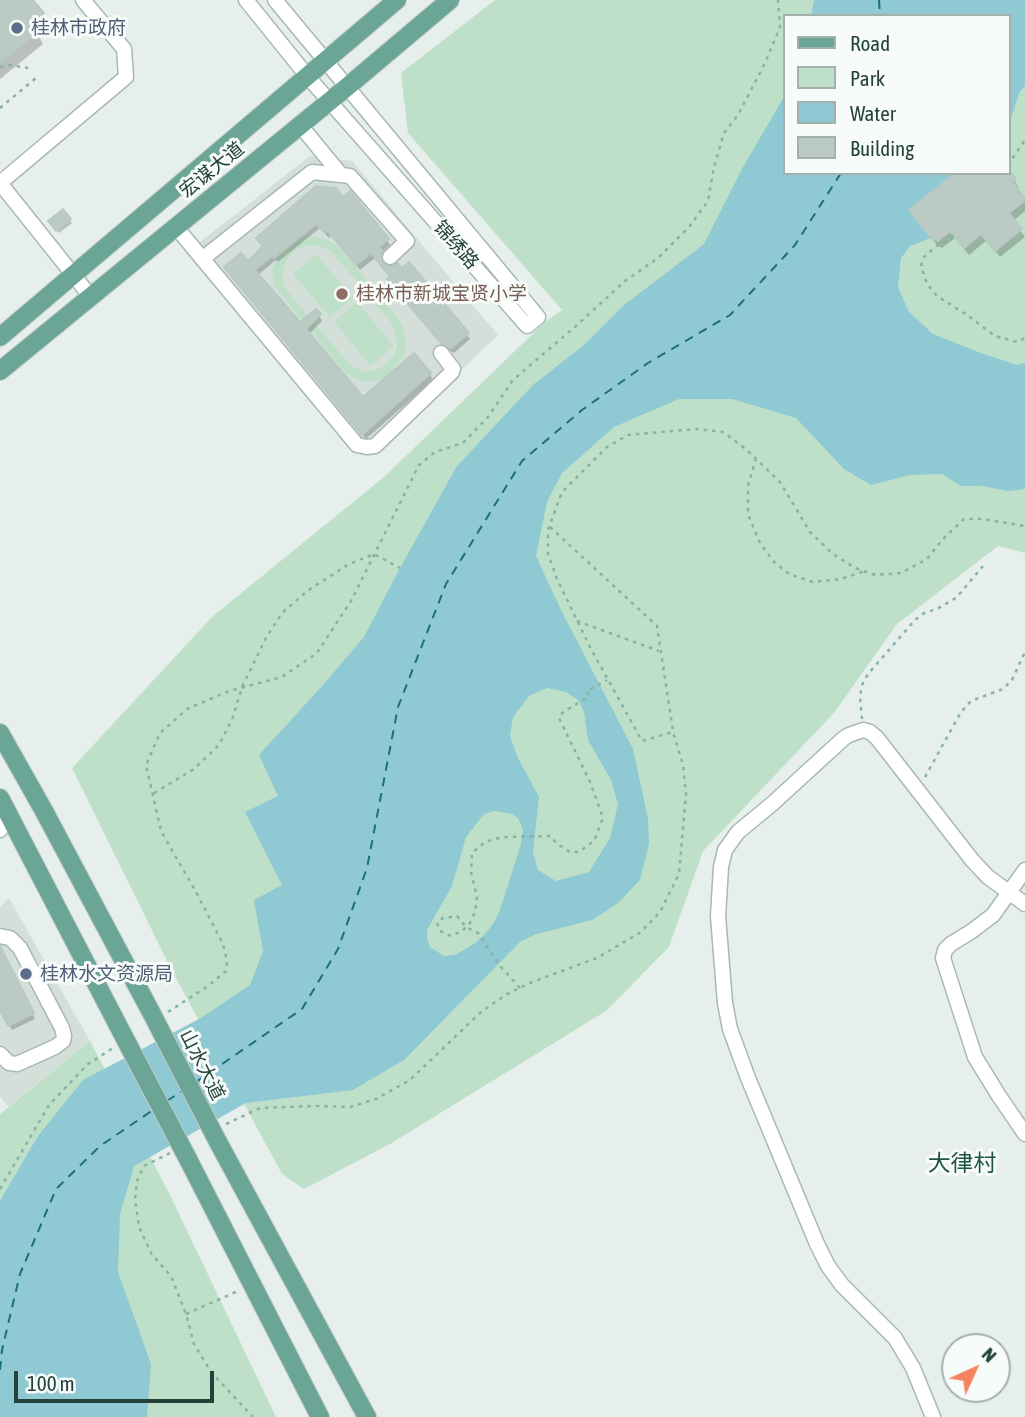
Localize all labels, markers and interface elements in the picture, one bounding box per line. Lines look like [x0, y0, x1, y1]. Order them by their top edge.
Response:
legend [783, 14, 1011, 175]
place label: 桂林市政府 [31, 17, 126, 39]
marker: 桂林市政府 [9, 20, 25, 36]
text: Road [850, 31, 890, 55]
text: Park [850, 66, 885, 90]
text: Water [850, 101, 896, 125]
text: Building [850, 136, 914, 160]
street label: 宏谋大道 [175, 137, 249, 203]
street label: 锦绣路 [429, 216, 483, 274]
place label: 桂林市新城宝贤小学 [356, 283, 527, 305]
marker: 桂林市新城宝贤小学 [334, 286, 350, 302]
place label: 桂林水文资源局 [40, 963, 173, 985]
marker: 桂林水文资源局 [18, 966, 34, 982]
street label: 山水大道 [175, 1026, 229, 1104]
district label: 大律村 [928, 1150, 996, 1178]
north arrow [941, 1333, 1011, 1403]
text: N [978, 1343, 1001, 1366]
scale bar [18, 1358, 217, 1402]
text: 100 m [27, 1371, 75, 1395]

